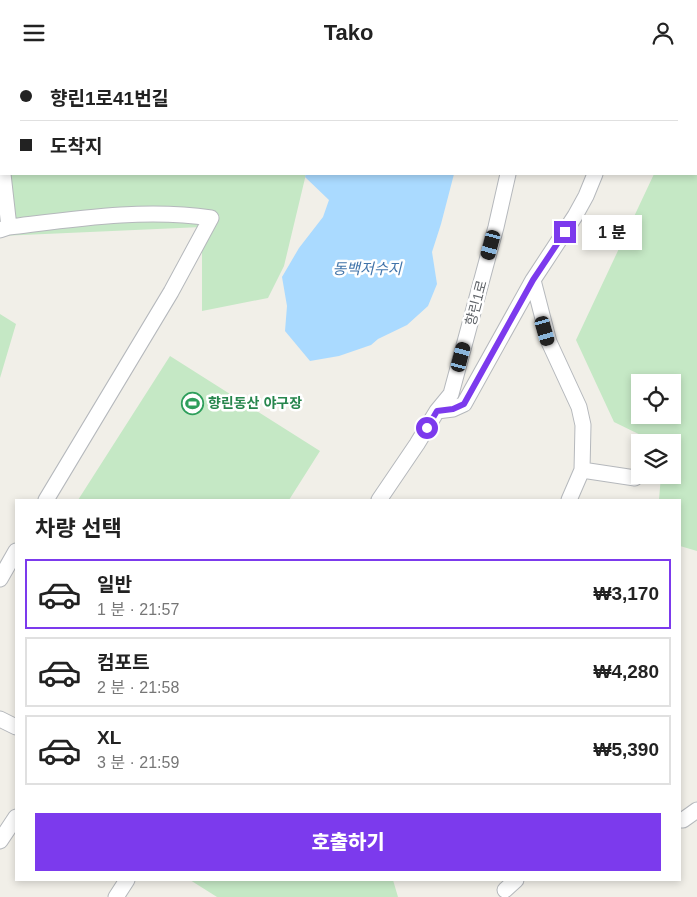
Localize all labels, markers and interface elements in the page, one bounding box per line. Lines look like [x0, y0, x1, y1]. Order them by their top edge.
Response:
icon: menu [20, 19, 48, 47]
icon: person [649, 19, 677, 47]
text: Tako [324, 20, 373, 45]
text: 향린1로41번길 [50, 88, 169, 109]
text: 도착지 [50, 136, 102, 157]
callout: 1 분 [582, 215, 642, 249]
route end [554, 221, 576, 243]
text: 1 분 [598, 224, 626, 241]
car [479, 229, 502, 261]
water label: 동백저수지 [332, 260, 403, 277]
street label: 향린1로 [462, 278, 490, 327]
car [533, 315, 556, 347]
car [449, 341, 472, 373]
map controls [631, 374, 681, 484]
button: locate [631, 374, 681, 424]
sports icon: 향린동산 야구장 [180, 391, 204, 415]
place label: 향린동산 야구장 [208, 395, 302, 411]
route start [416, 417, 438, 439]
button: layers [631, 434, 681, 484]
text: 차량 선택 [35, 516, 122, 541]
icon: car [37, 572, 82, 617]
text: 일반 [97, 574, 132, 595]
text: ₩3,170 [594, 583, 659, 604]
text: 1 분 · 21:57 [97, 601, 179, 618]
icon: car [37, 650, 82, 695]
text: 컴포트 [97, 652, 149, 673]
text: ₩4,280 [594, 661, 659, 682]
text: 2 분 · 21:58 [97, 679, 179, 696]
text: XL [97, 727, 121, 748]
icon: car [37, 728, 82, 773]
text: ₩5,390 [594, 739, 659, 760]
text: 3 분 · 21:59 [97, 754, 179, 771]
button: 호출하기 [35, 813, 661, 871]

